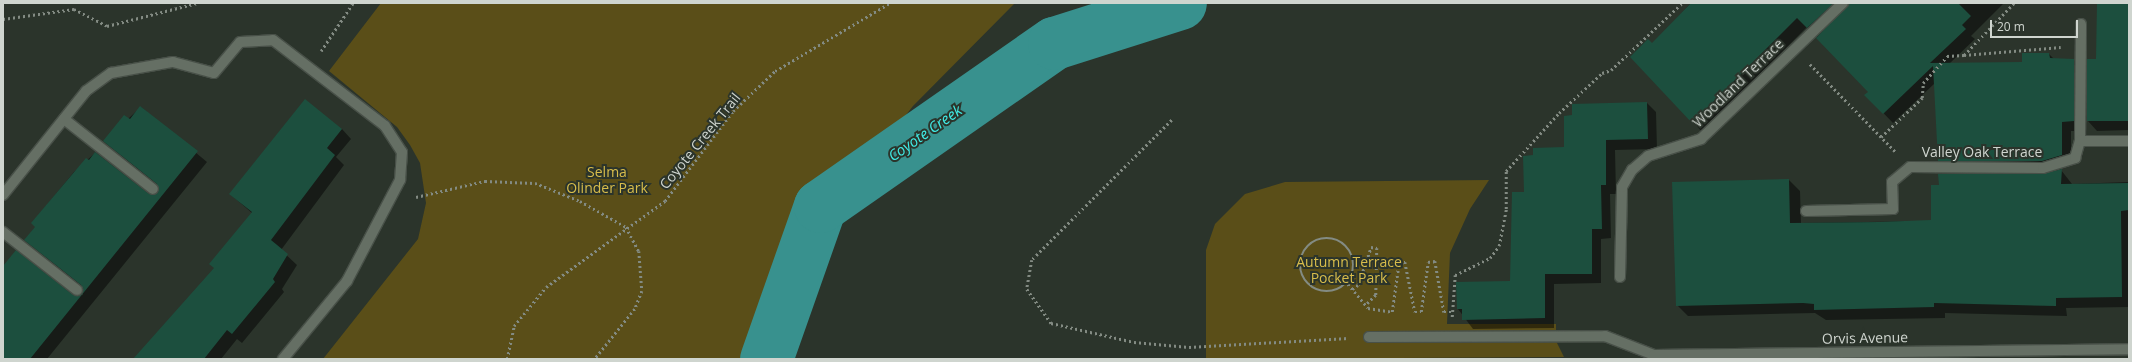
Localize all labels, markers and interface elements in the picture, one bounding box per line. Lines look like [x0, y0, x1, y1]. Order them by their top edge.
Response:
scale bar [1992, 12, 2080, 38]
text: 20 m [1997, 18, 2025, 35]
street label: Woodland Terrace [1689, 35, 1787, 131]
street label: Coyote Creek Trail [656, 90, 744, 192]
water label: Coyote Creek [885, 101, 965, 165]
street label: Valley Oak Terrace [1922, 144, 2042, 160]
park label: Selma Olinder Park [566, 164, 648, 196]
park label: Autumn Terrace Pocket Park [1296, 254, 1402, 286]
street label: Orvis Avenue [1822, 329, 1908, 347]

